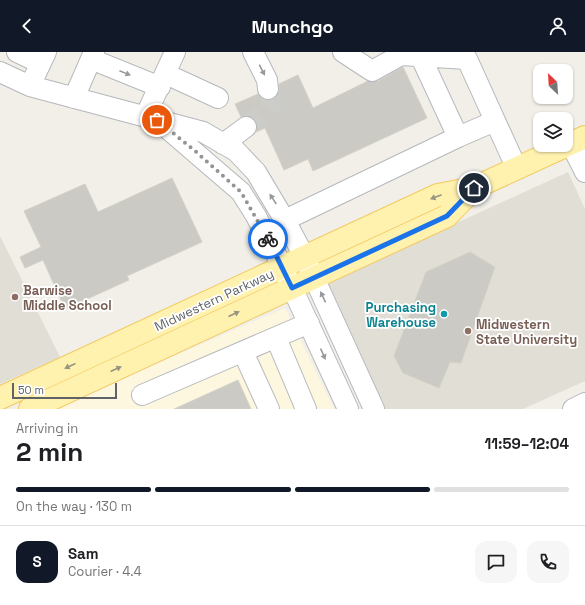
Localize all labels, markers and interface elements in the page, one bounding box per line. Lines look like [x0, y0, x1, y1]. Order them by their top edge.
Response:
icon: back [16, 15, 38, 37]
text: Munchgo [251, 15, 334, 38]
icon: person [547, 15, 569, 37]
one-way arrow [259, 64, 265, 76]
north arrow [533, 64, 573, 104]
map controls [533, 64, 573, 152]
one-way arrow [120, 71, 132, 77]
pin [140, 103, 174, 137]
icon: bag [146, 109, 168, 131]
button: layers [533, 112, 573, 152]
pin [457, 171, 491, 205]
icon: home [463, 177, 485, 199]
one-way arrow [269, 194, 277, 204]
one-way arrow [430, 195, 442, 201]
courier [248, 219, 288, 259]
icon: bike [257, 228, 279, 250]
street label: Midwestern Parkway [152, 265, 276, 335]
place label: Barwise Middle School [23, 282, 112, 314]
one-way arrow [320, 291, 326, 303]
marker: Barwise Middle School [10, 292, 20, 302]
place label: Purchasing Warehouse [366, 299, 436, 331]
marker: Purchasing Warehouse [439, 309, 449, 319]
one-way arrow [229, 311, 241, 317]
place label: Midwestern State University [476, 316, 577, 348]
marker: Midwestern State University [463, 326, 473, 336]
one-way arrow [320, 349, 326, 360]
one-way arrow [64, 363, 75, 369]
one-way arrow [111, 366, 122, 372]
scale bar [12, 381, 117, 400]
text: 50 m [18, 383, 44, 397]
text: Arriving in [16, 420, 78, 437]
text: 11:59–12:04 [485, 434, 569, 453]
text: 2 min [16, 435, 83, 469]
text: On the way · 130 m [16, 498, 132, 515]
button: chat [475, 541, 517, 583]
button: phone [527, 541, 569, 583]
text: Sam [68, 544, 99, 563]
text: S [32, 552, 42, 571]
text: Courier · 4.4 [68, 563, 142, 580]

